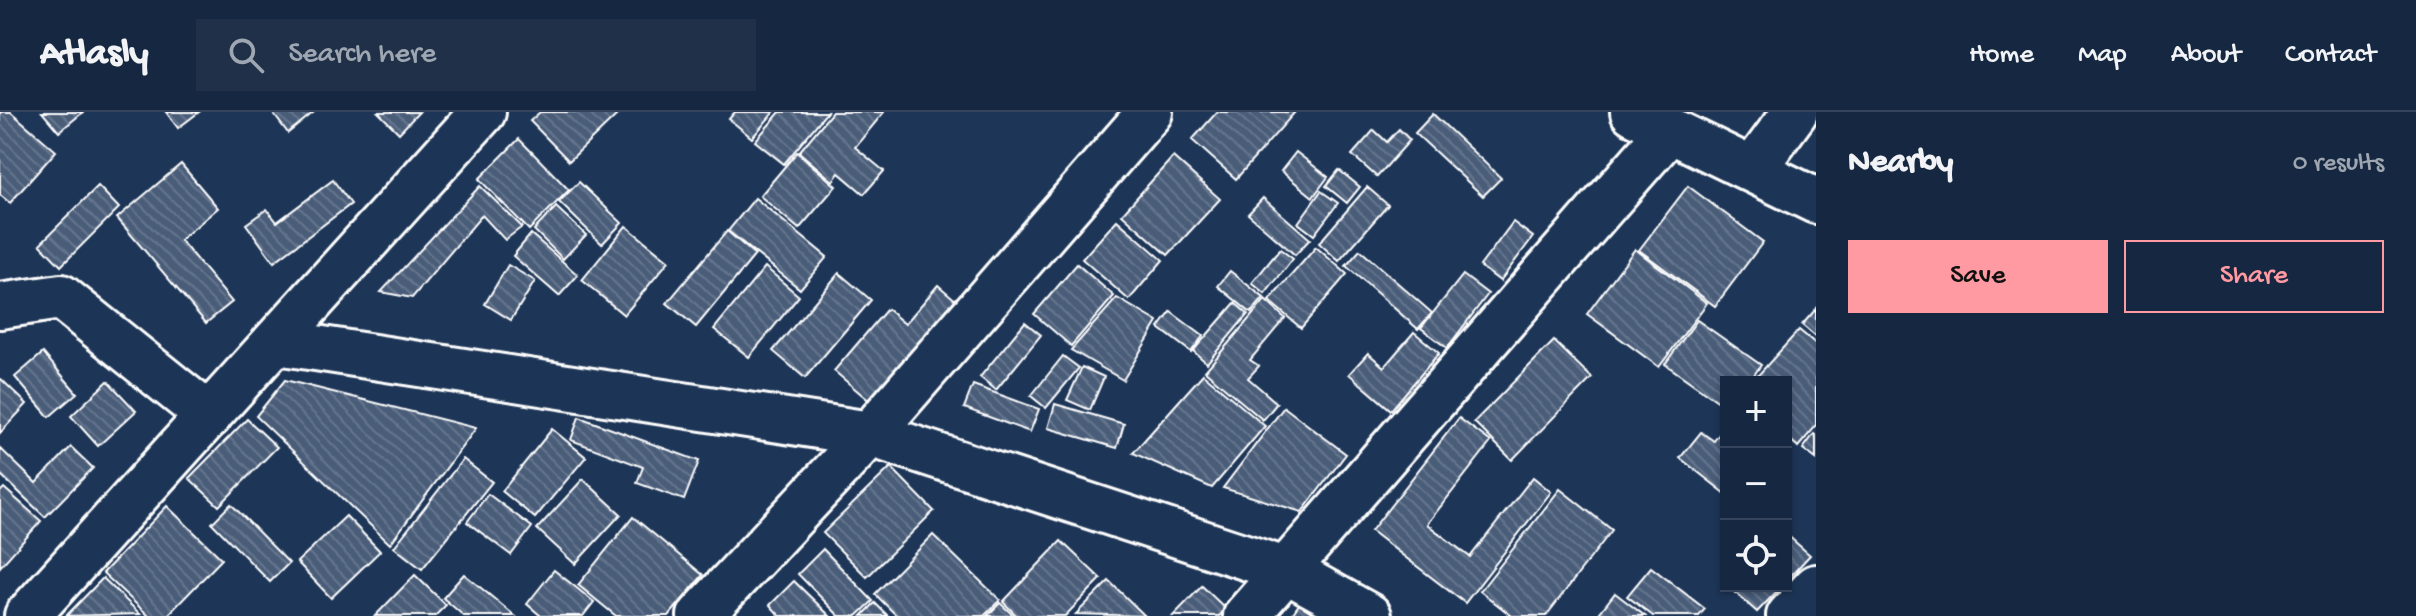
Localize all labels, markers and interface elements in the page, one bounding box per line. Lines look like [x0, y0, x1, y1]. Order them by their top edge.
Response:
search box [196, 19, 756, 91]
text: Atlasly [40, 33, 148, 77]
icon: search [224, 33, 268, 77]
text: Search here [288, 38, 436, 73]
text: Home [1969, 39, 2034, 72]
text: Map [2078, 39, 2127, 72]
text: About [2171, 39, 2241, 72]
text: Contact [2285, 39, 2376, 72]
text: Nearby [1848, 144, 1953, 184]
text: 0 results [2293, 149, 2384, 180]
button: Save [1848, 240, 2108, 313]
button: Share [2124, 240, 2384, 313]
map controls [1720, 376, 1792, 592]
button: + [1720, 376, 1792, 448]
button: − [1720, 448, 1792, 520]
button: locate [1720, 520, 1792, 592]

